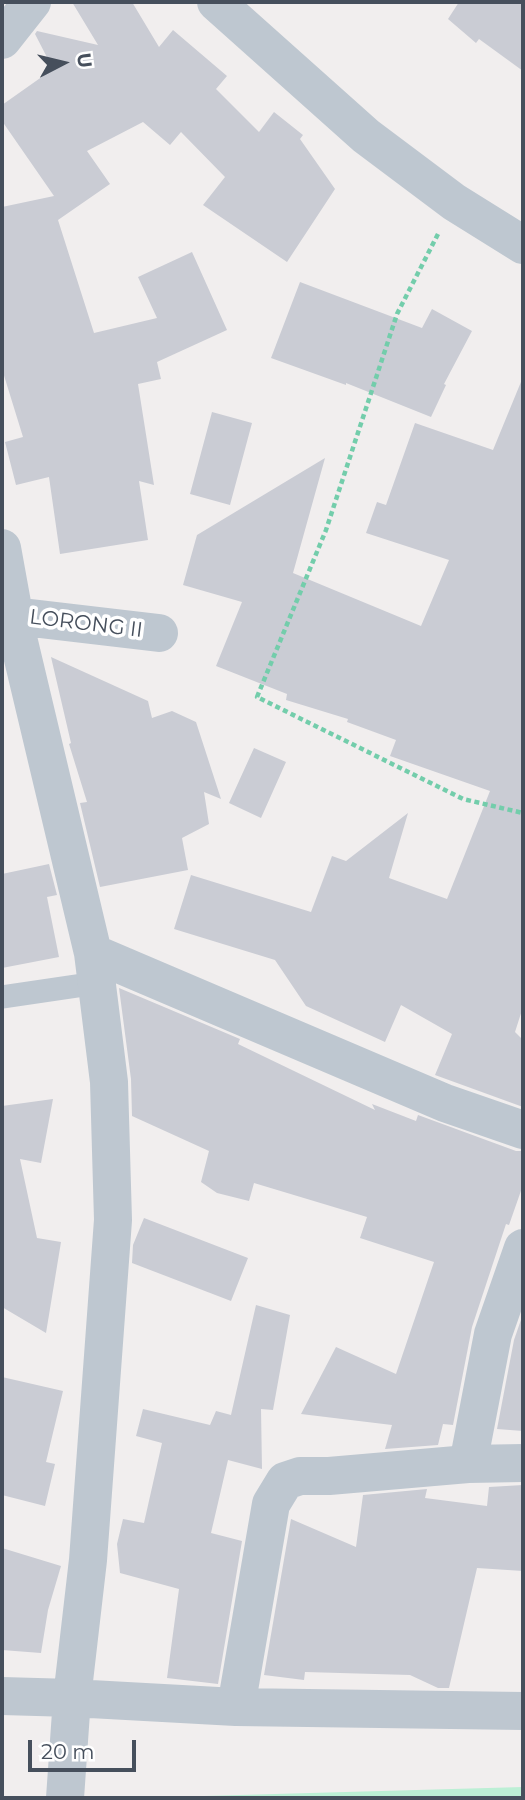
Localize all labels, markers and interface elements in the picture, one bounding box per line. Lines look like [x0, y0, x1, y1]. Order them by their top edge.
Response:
north arrow [28, 28, 98, 98]
text: U [72, 52, 97, 69]
street label: LORONG II [28, 605, 144, 643]
scale bar [32, 1727, 140, 1771]
text: 20 m [41, 1739, 95, 1764]

